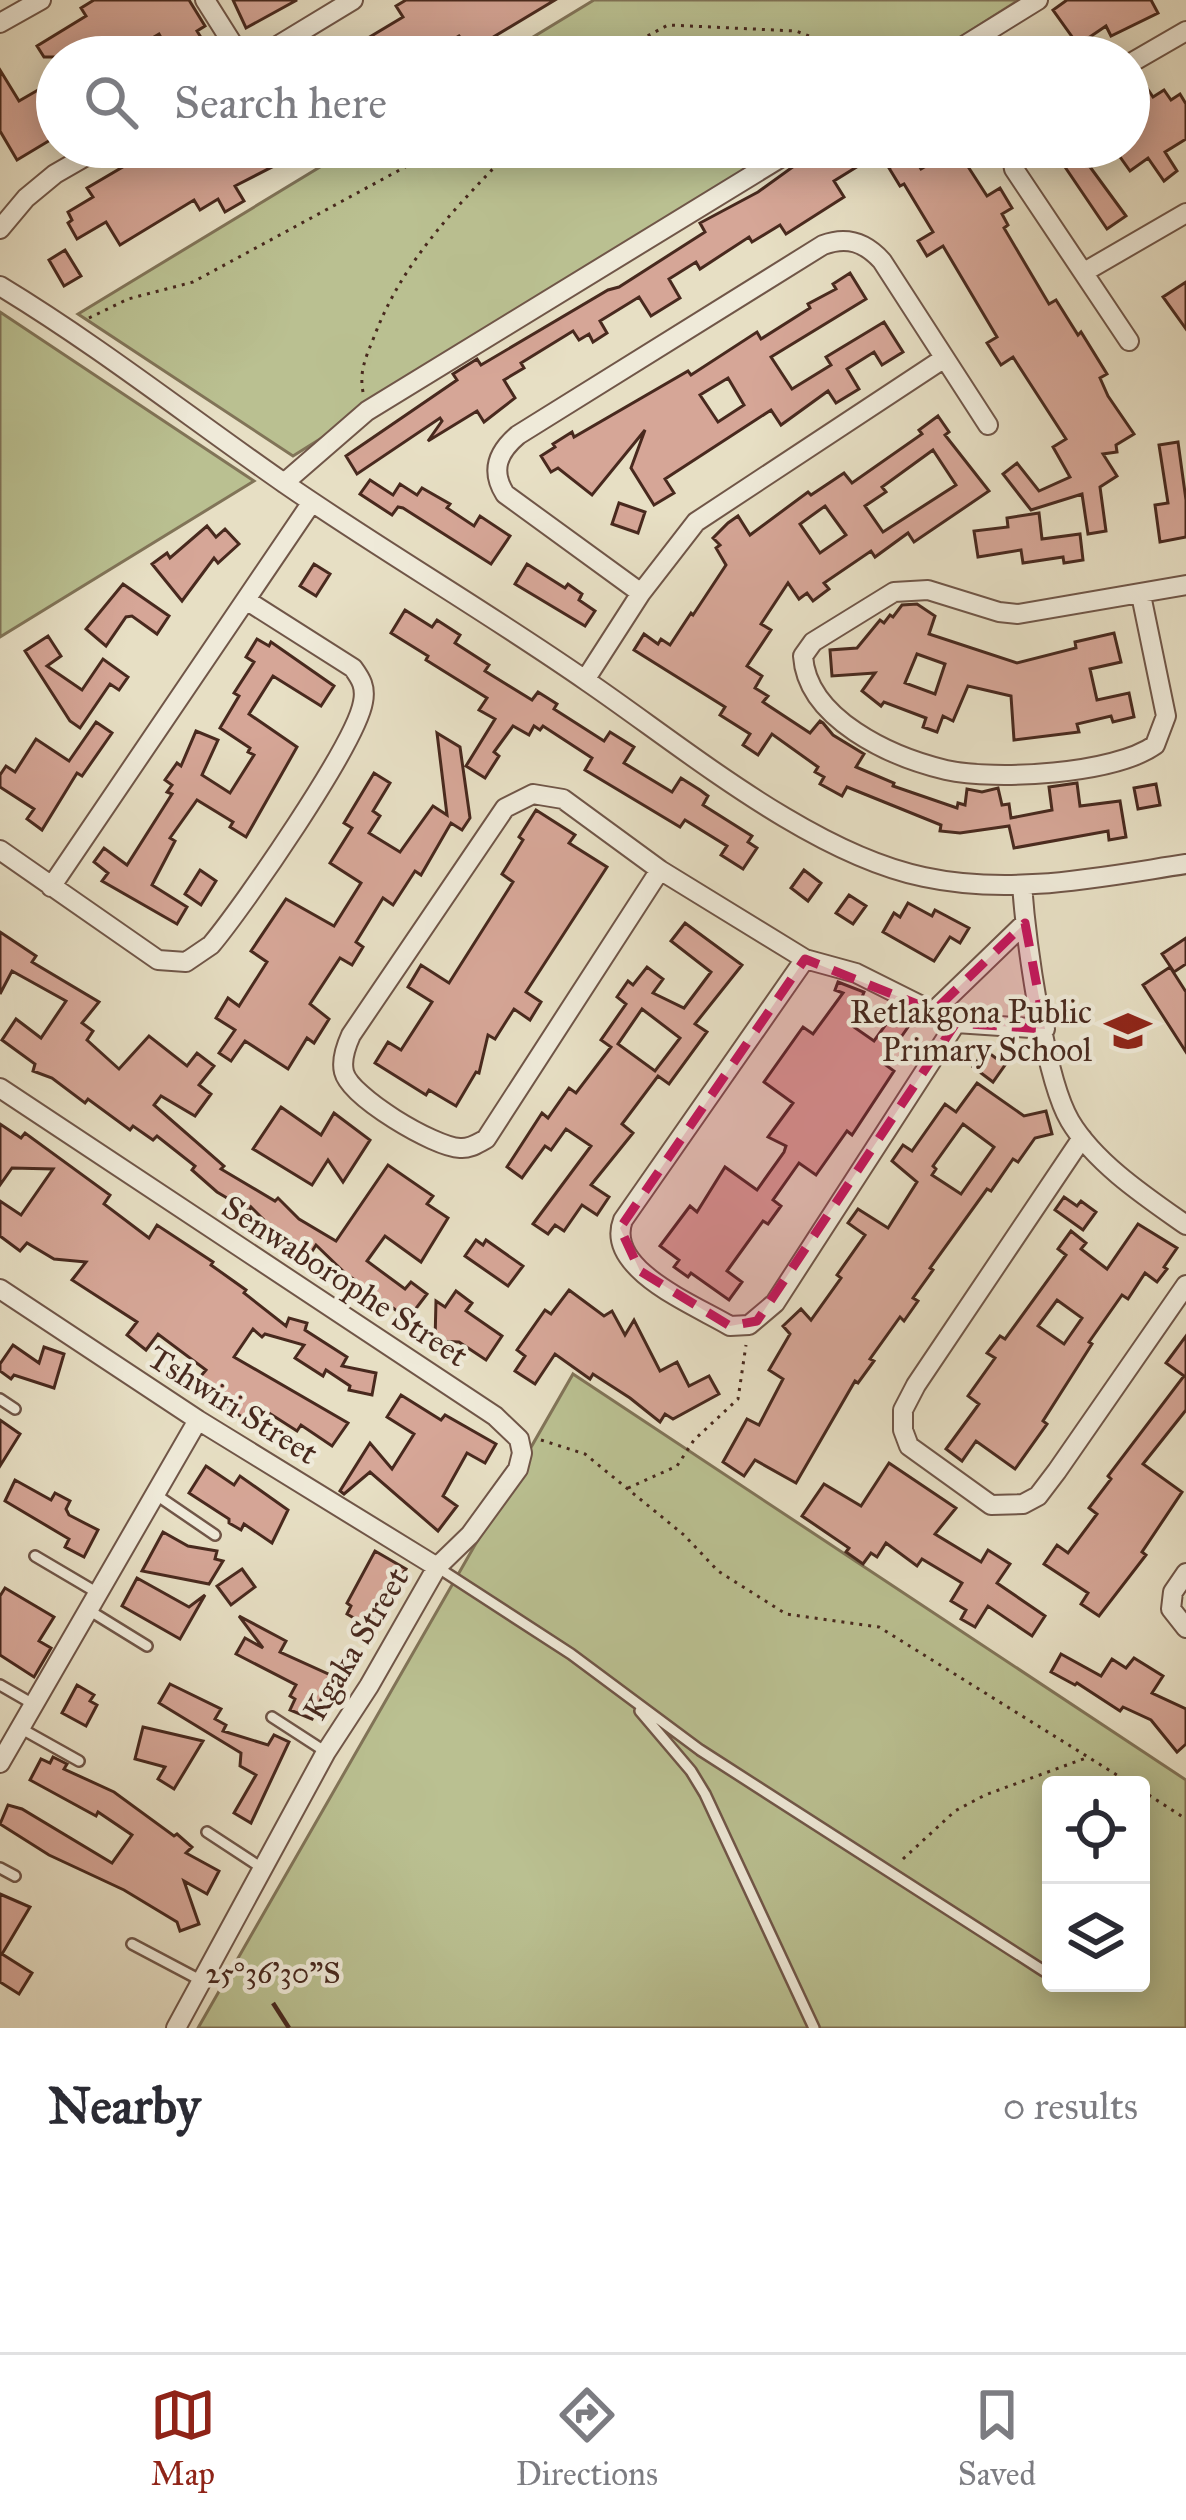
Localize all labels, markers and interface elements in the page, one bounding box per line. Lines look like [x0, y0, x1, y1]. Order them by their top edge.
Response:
search box [36, 36, 1150, 168]
icon: search [78, 69, 144, 135]
text: Search here [174, 75, 387, 130]
place label: Retlakgona Public Primary School [850, 992, 1092, 1070]
school or university icon: Retlakgona Public Primary School [1103, 1006, 1153, 1056]
street label: Senwaborophe Street [215, 1187, 476, 1376]
street label: Tshwiri Street [141, 1337, 326, 1473]
street label: Kgaka Street [295, 1560, 417, 1728]
map controls [1042, 1776, 1150, 1992]
button: locate [1042, 1776, 1150, 1884]
button: layers [1042, 1884, 1150, 1992]
text: 25°36'30"S [206, 1955, 340, 1991]
text: Nearby [48, 2075, 200, 2137]
text: 0 results [1003, 2082, 1138, 2130]
tab: Map [150, 2382, 216, 2494]
tab: Directions [516, 2382, 658, 2494]
tab: Saved [958, 2382, 1036, 2494]

